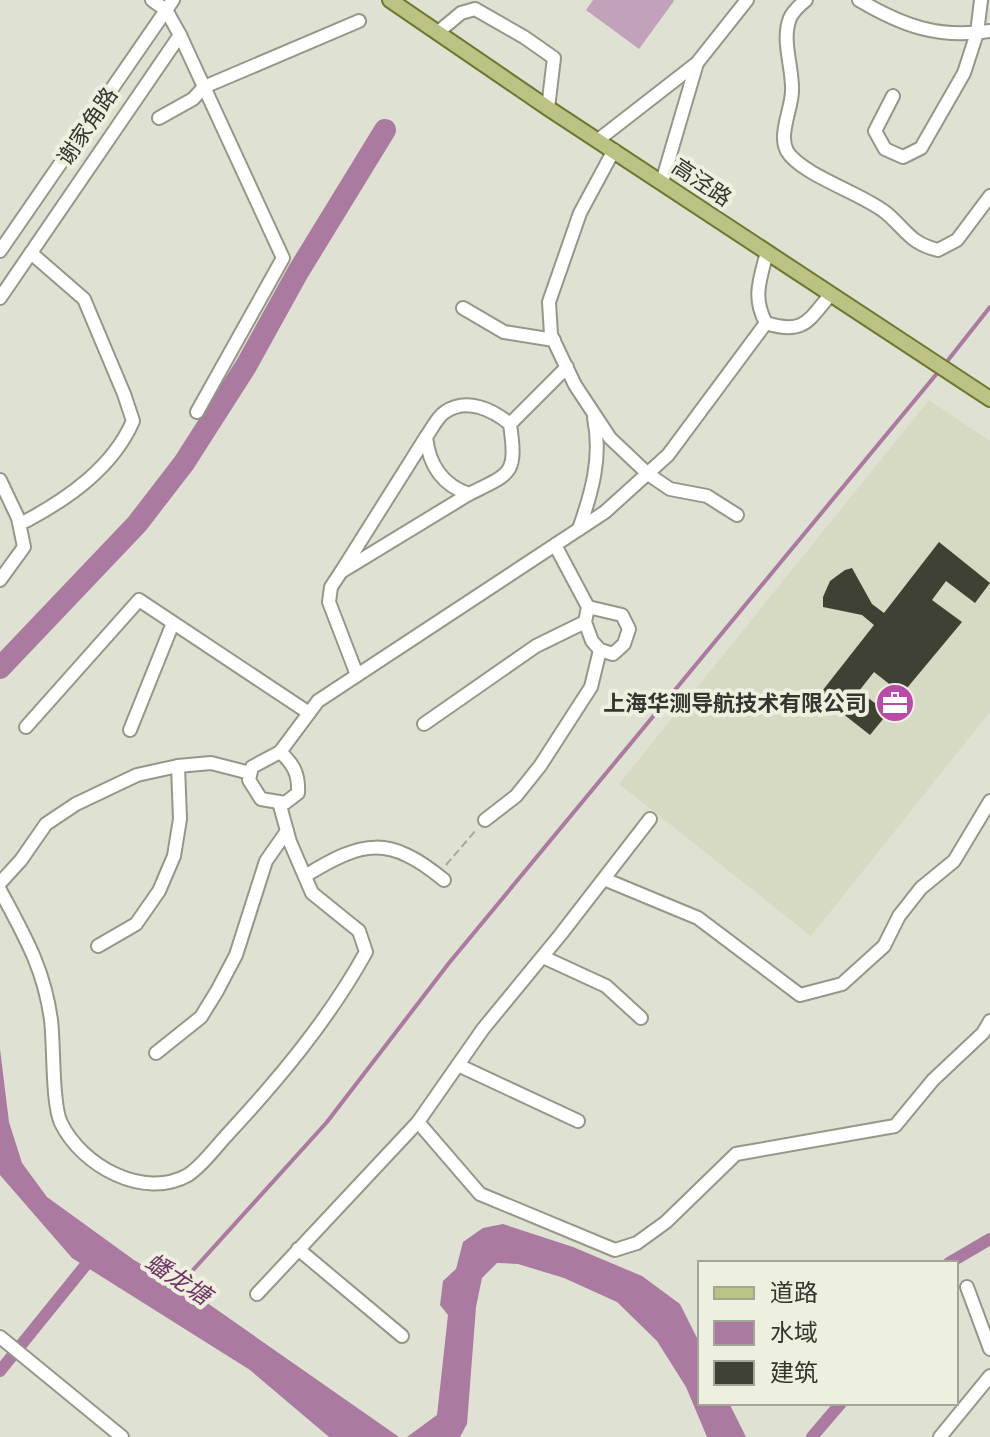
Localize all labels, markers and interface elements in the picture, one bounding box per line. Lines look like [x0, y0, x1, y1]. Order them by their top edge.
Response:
street label: 谢家角路 [48, 80, 126, 172]
street label: 高泾路 [665, 149, 739, 215]
office icon: 上海华测导航技术有限公司 [874, 682, 916, 724]
place label: 上海华测导航技术有限公司 [603, 686, 867, 720]
water label: 蟠龙塘 [139, 1243, 222, 1315]
legend [698, 1261, 958, 1405]
text: 道路 [770, 1274, 818, 1310]
text: 水域 [770, 1314, 818, 1350]
text: 建筑 [770, 1354, 818, 1390]

